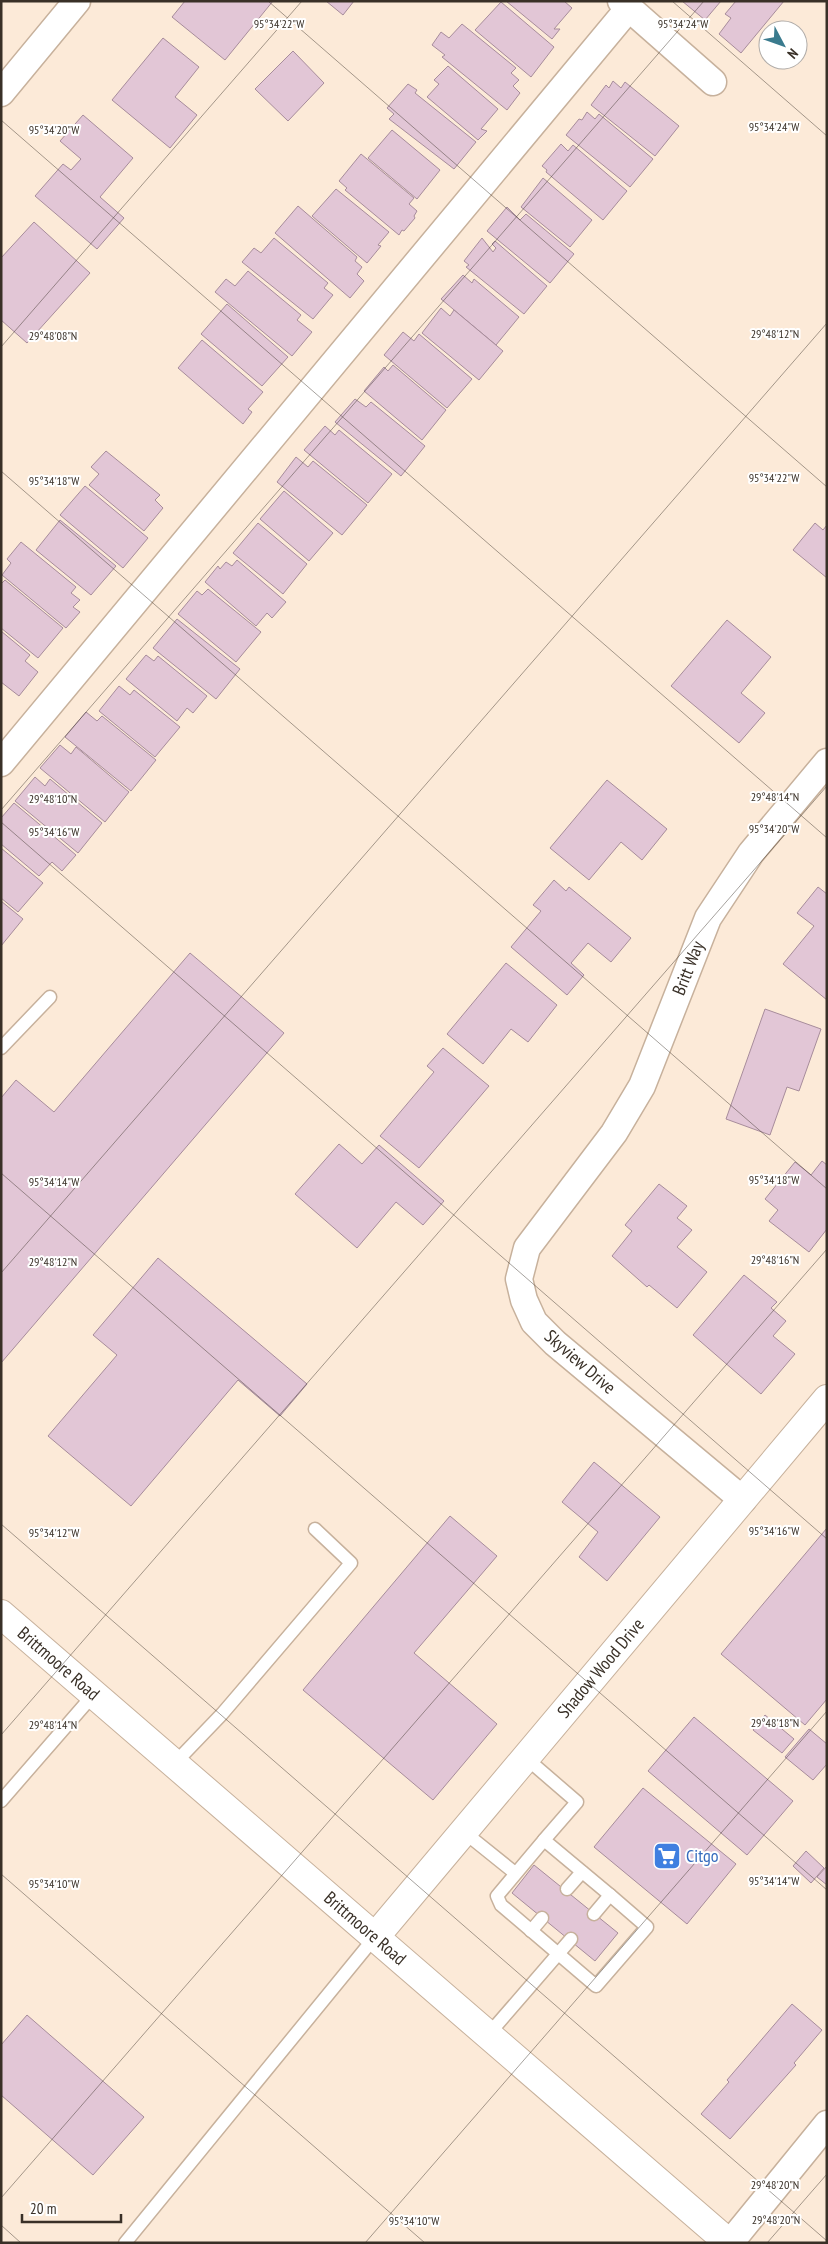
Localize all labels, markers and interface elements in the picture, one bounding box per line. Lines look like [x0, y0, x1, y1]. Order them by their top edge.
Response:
text: 95°34'22"W [254, 16, 304, 31]
text: 95°34'24"W [658, 16, 708, 31]
north arrow [758, 20, 808, 70]
text: N [784, 45, 802, 62]
text: 95°34'24"W [749, 119, 799, 134]
text: 95°34'20"W [29, 122, 79, 137]
text: 29°48'12"N [751, 326, 799, 341]
text: 29°48'08"N [29, 328, 77, 343]
text: 95°34'22"W [749, 470, 799, 485]
text: 95°34'18"W [29, 473, 79, 488]
text: 29°48'14"N [751, 789, 799, 804]
text: 29°48'10"N [29, 791, 77, 806]
text: 95°34'20"W [749, 821, 799, 836]
text: 95°34'16"W [29, 824, 79, 839]
street label: Britt Way [667, 937, 709, 998]
text: 95°34'18"W [749, 1172, 799, 1187]
text: 95°34'14"W [29, 1174, 79, 1189]
text: 29°48'16"N [751, 1252, 799, 1267]
text: 29°48'12"N [29, 1254, 77, 1269]
street label: Skyview Drive [540, 1325, 621, 1399]
text: 95°34'16"W [749, 1523, 799, 1538]
text: 95°34'12"W [29, 1525, 79, 1540]
street label: Shadow Wood Drive [552, 1613, 649, 1723]
street label: Brittmoore Road [13, 1621, 105, 1705]
text: 29°48'18"N [751, 1715, 799, 1730]
text: 29°48'14"N [29, 1717, 77, 1732]
supermarket icon: Citgo [652, 1841, 682, 1871]
place label: Citgo [686, 1844, 719, 1867]
text: 95°34'14"W [749, 1873, 799, 1888]
text: 95°34'10"W [29, 1876, 79, 1891]
street label: Brittmoore Road [319, 1886, 411, 1970]
text: 29°48'20"N [751, 2177, 799, 2192]
scale bar [22, 2192, 121, 2224]
text: 20 m [30, 2199, 56, 2218]
text: 29°48'20"N [752, 2212, 800, 2227]
text: 95°34'10"W [389, 2213, 439, 2228]

